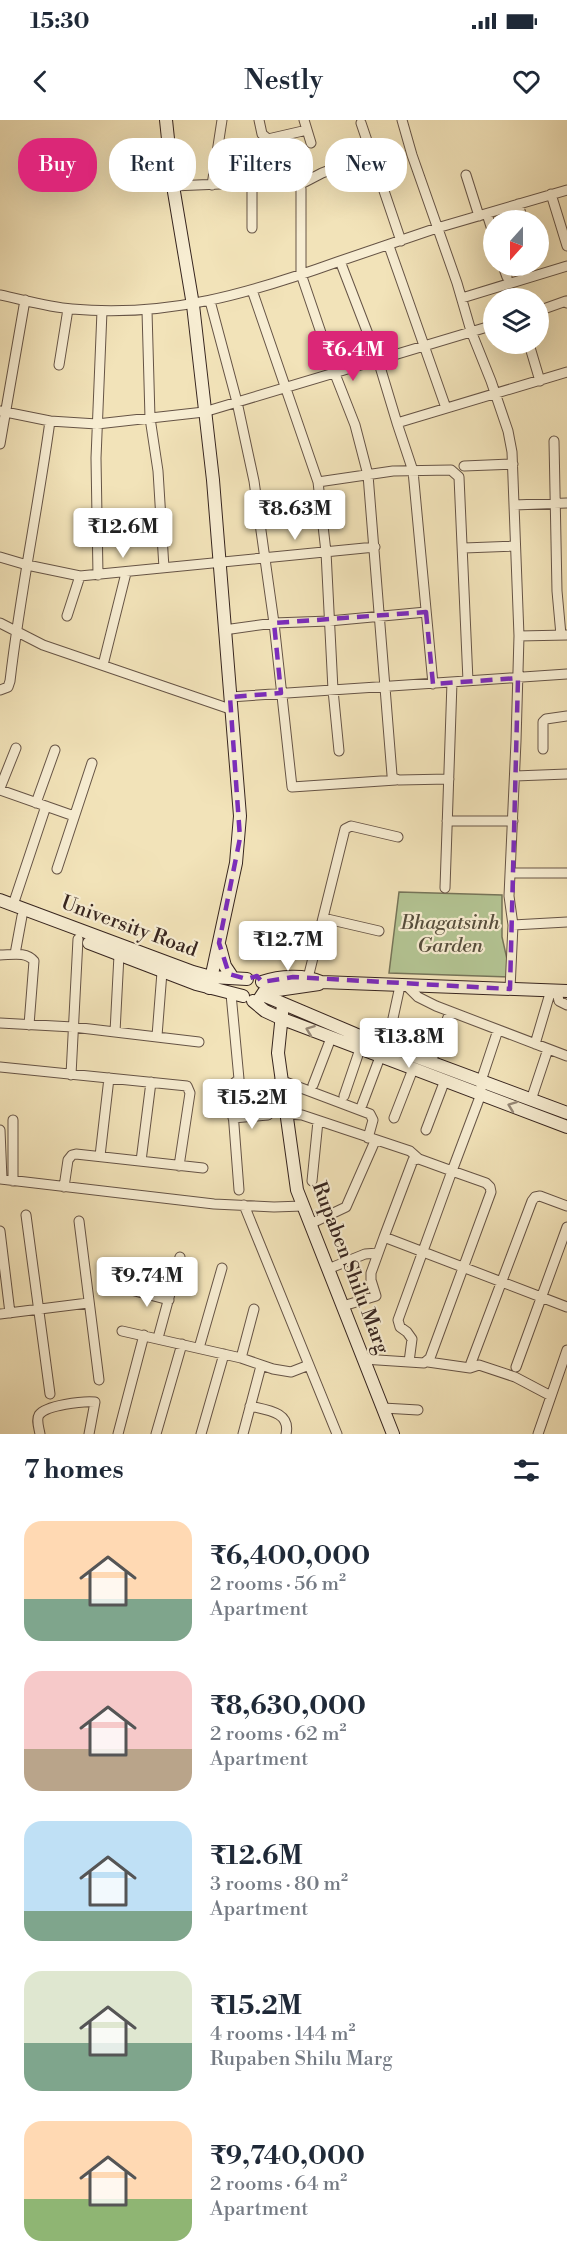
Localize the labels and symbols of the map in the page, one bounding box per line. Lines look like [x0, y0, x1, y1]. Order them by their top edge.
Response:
north arrow [483, 210, 549, 276]
pin: ₹6.4M [311, 331, 395, 382]
pin: ₹8.63M [246, 490, 344, 541]
pin: ₹12.6M [74, 508, 172, 559]
street label: University Road [57, 891, 201, 964]
park label: Bhagatsinh Garden [399, 911, 500, 959]
pin: ₹12.7M [239, 921, 337, 972]
pin: ₹13.8M [360, 1018, 458, 1069]
one-way arrow [305, 1025, 316, 1037]
pin: ₹15.2M [203, 1079, 301, 1130]
one-way arrow [507, 1101, 518, 1113]
street label: Rupaben Shilu Marg [306, 1178, 395, 1358]
pin: ₹9.74M [98, 1257, 196, 1308]

